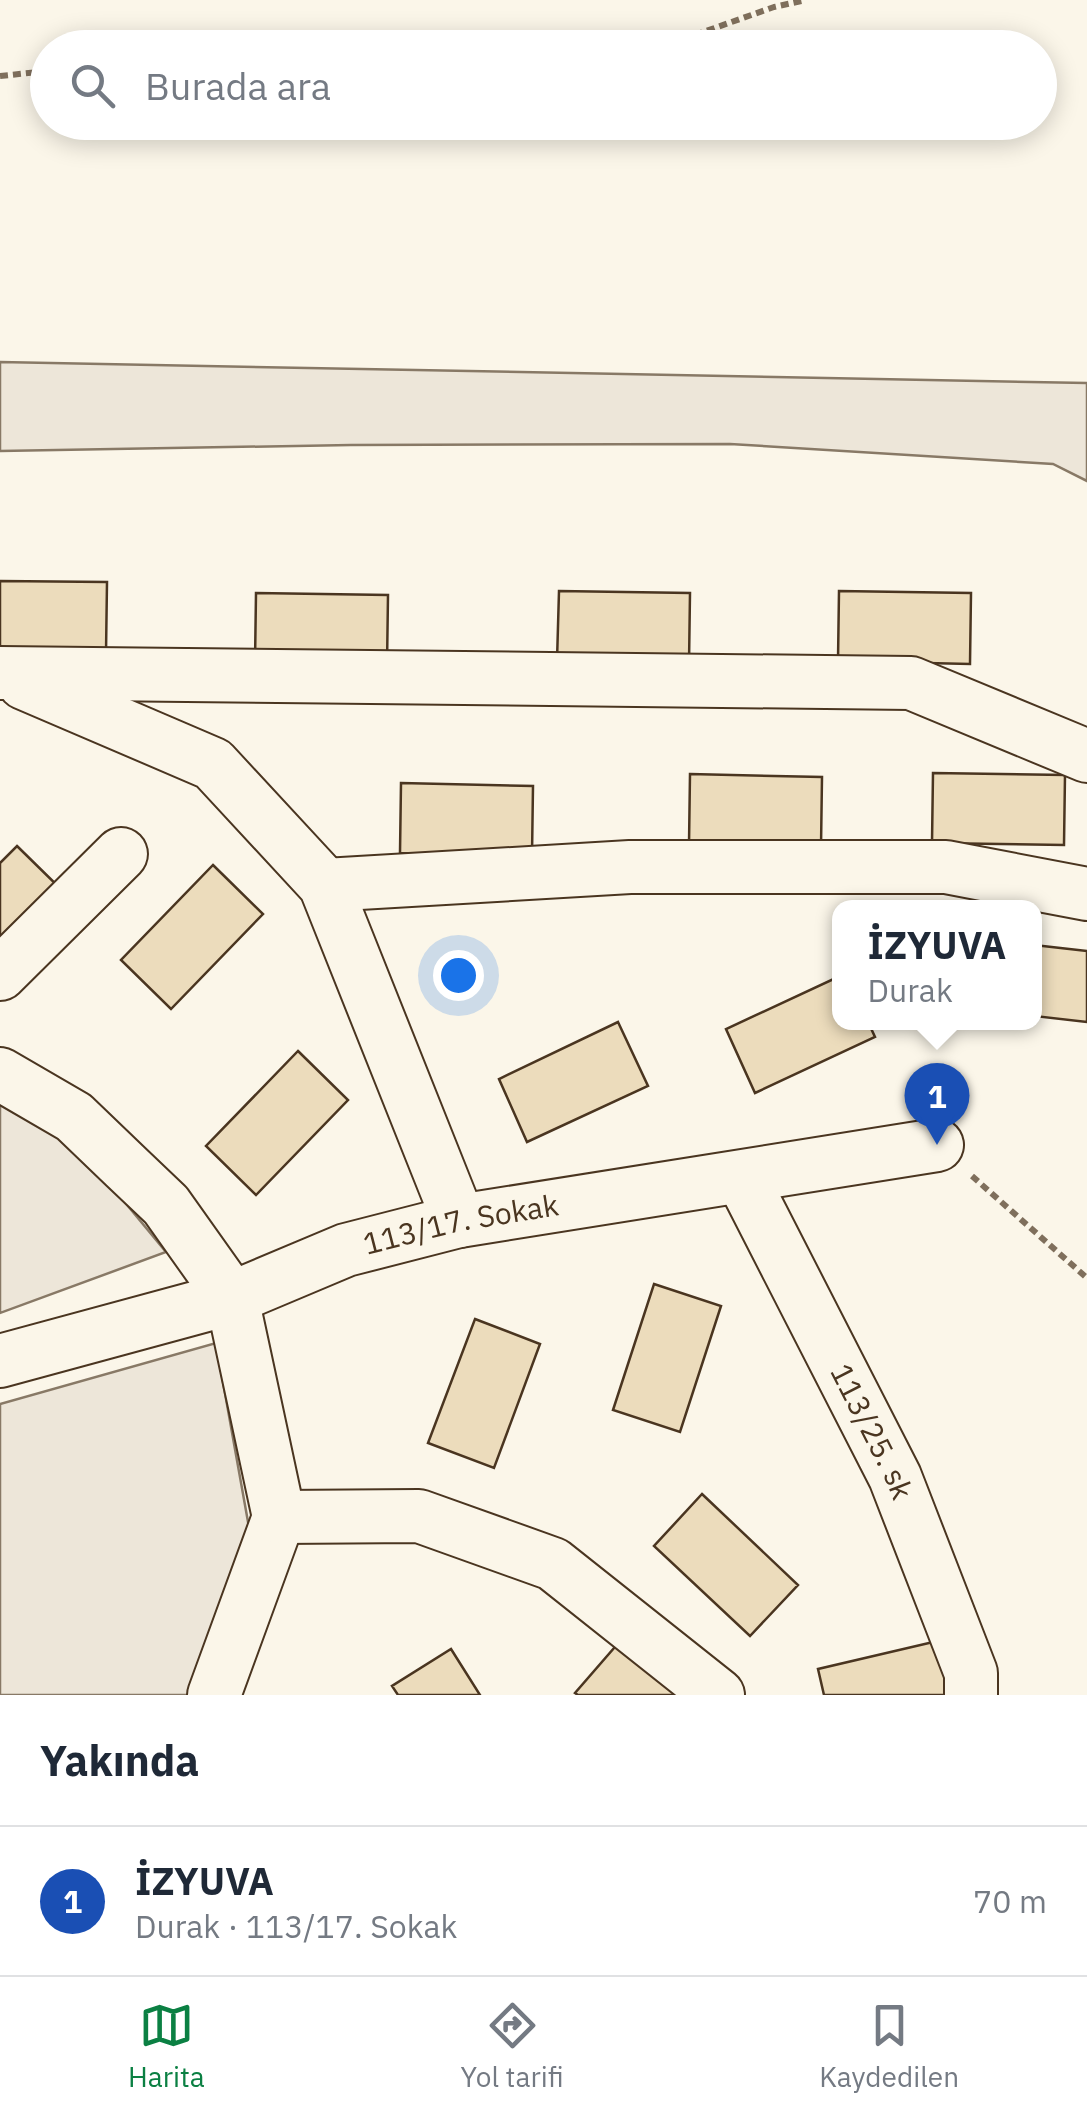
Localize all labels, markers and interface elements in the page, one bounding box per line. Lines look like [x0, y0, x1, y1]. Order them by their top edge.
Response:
search box [30, 30, 1057, 140]
icon: search [65, 58, 120, 113]
text: Burada ara [145, 61, 331, 110]
popup [832, 900, 1042, 1030]
text: İZYUVA [868, 920, 1006, 969]
your location [433, 950, 484, 1001]
text: Durak [868, 969, 953, 1011]
pin: 1 [904, 1062, 970, 1145]
street label: 113/17. Sokak [359, 1184, 561, 1263]
street label: 113/25. sk [822, 1357, 923, 1505]
text: Yakında [40, 1733, 199, 1788]
text: İZYUVA [135, 1856, 274, 1905]
text: 1 [63, 1880, 82, 1922]
text: 70 m [973, 1880, 1047, 1922]
text: Durak · 113/17. Sokak [135, 1905, 457, 1947]
tab: Harita [128, 1998, 205, 2095]
tab: Yol tarifi [461, 1998, 564, 2095]
tab: Kaydedilen [819, 1998, 959, 2095]

